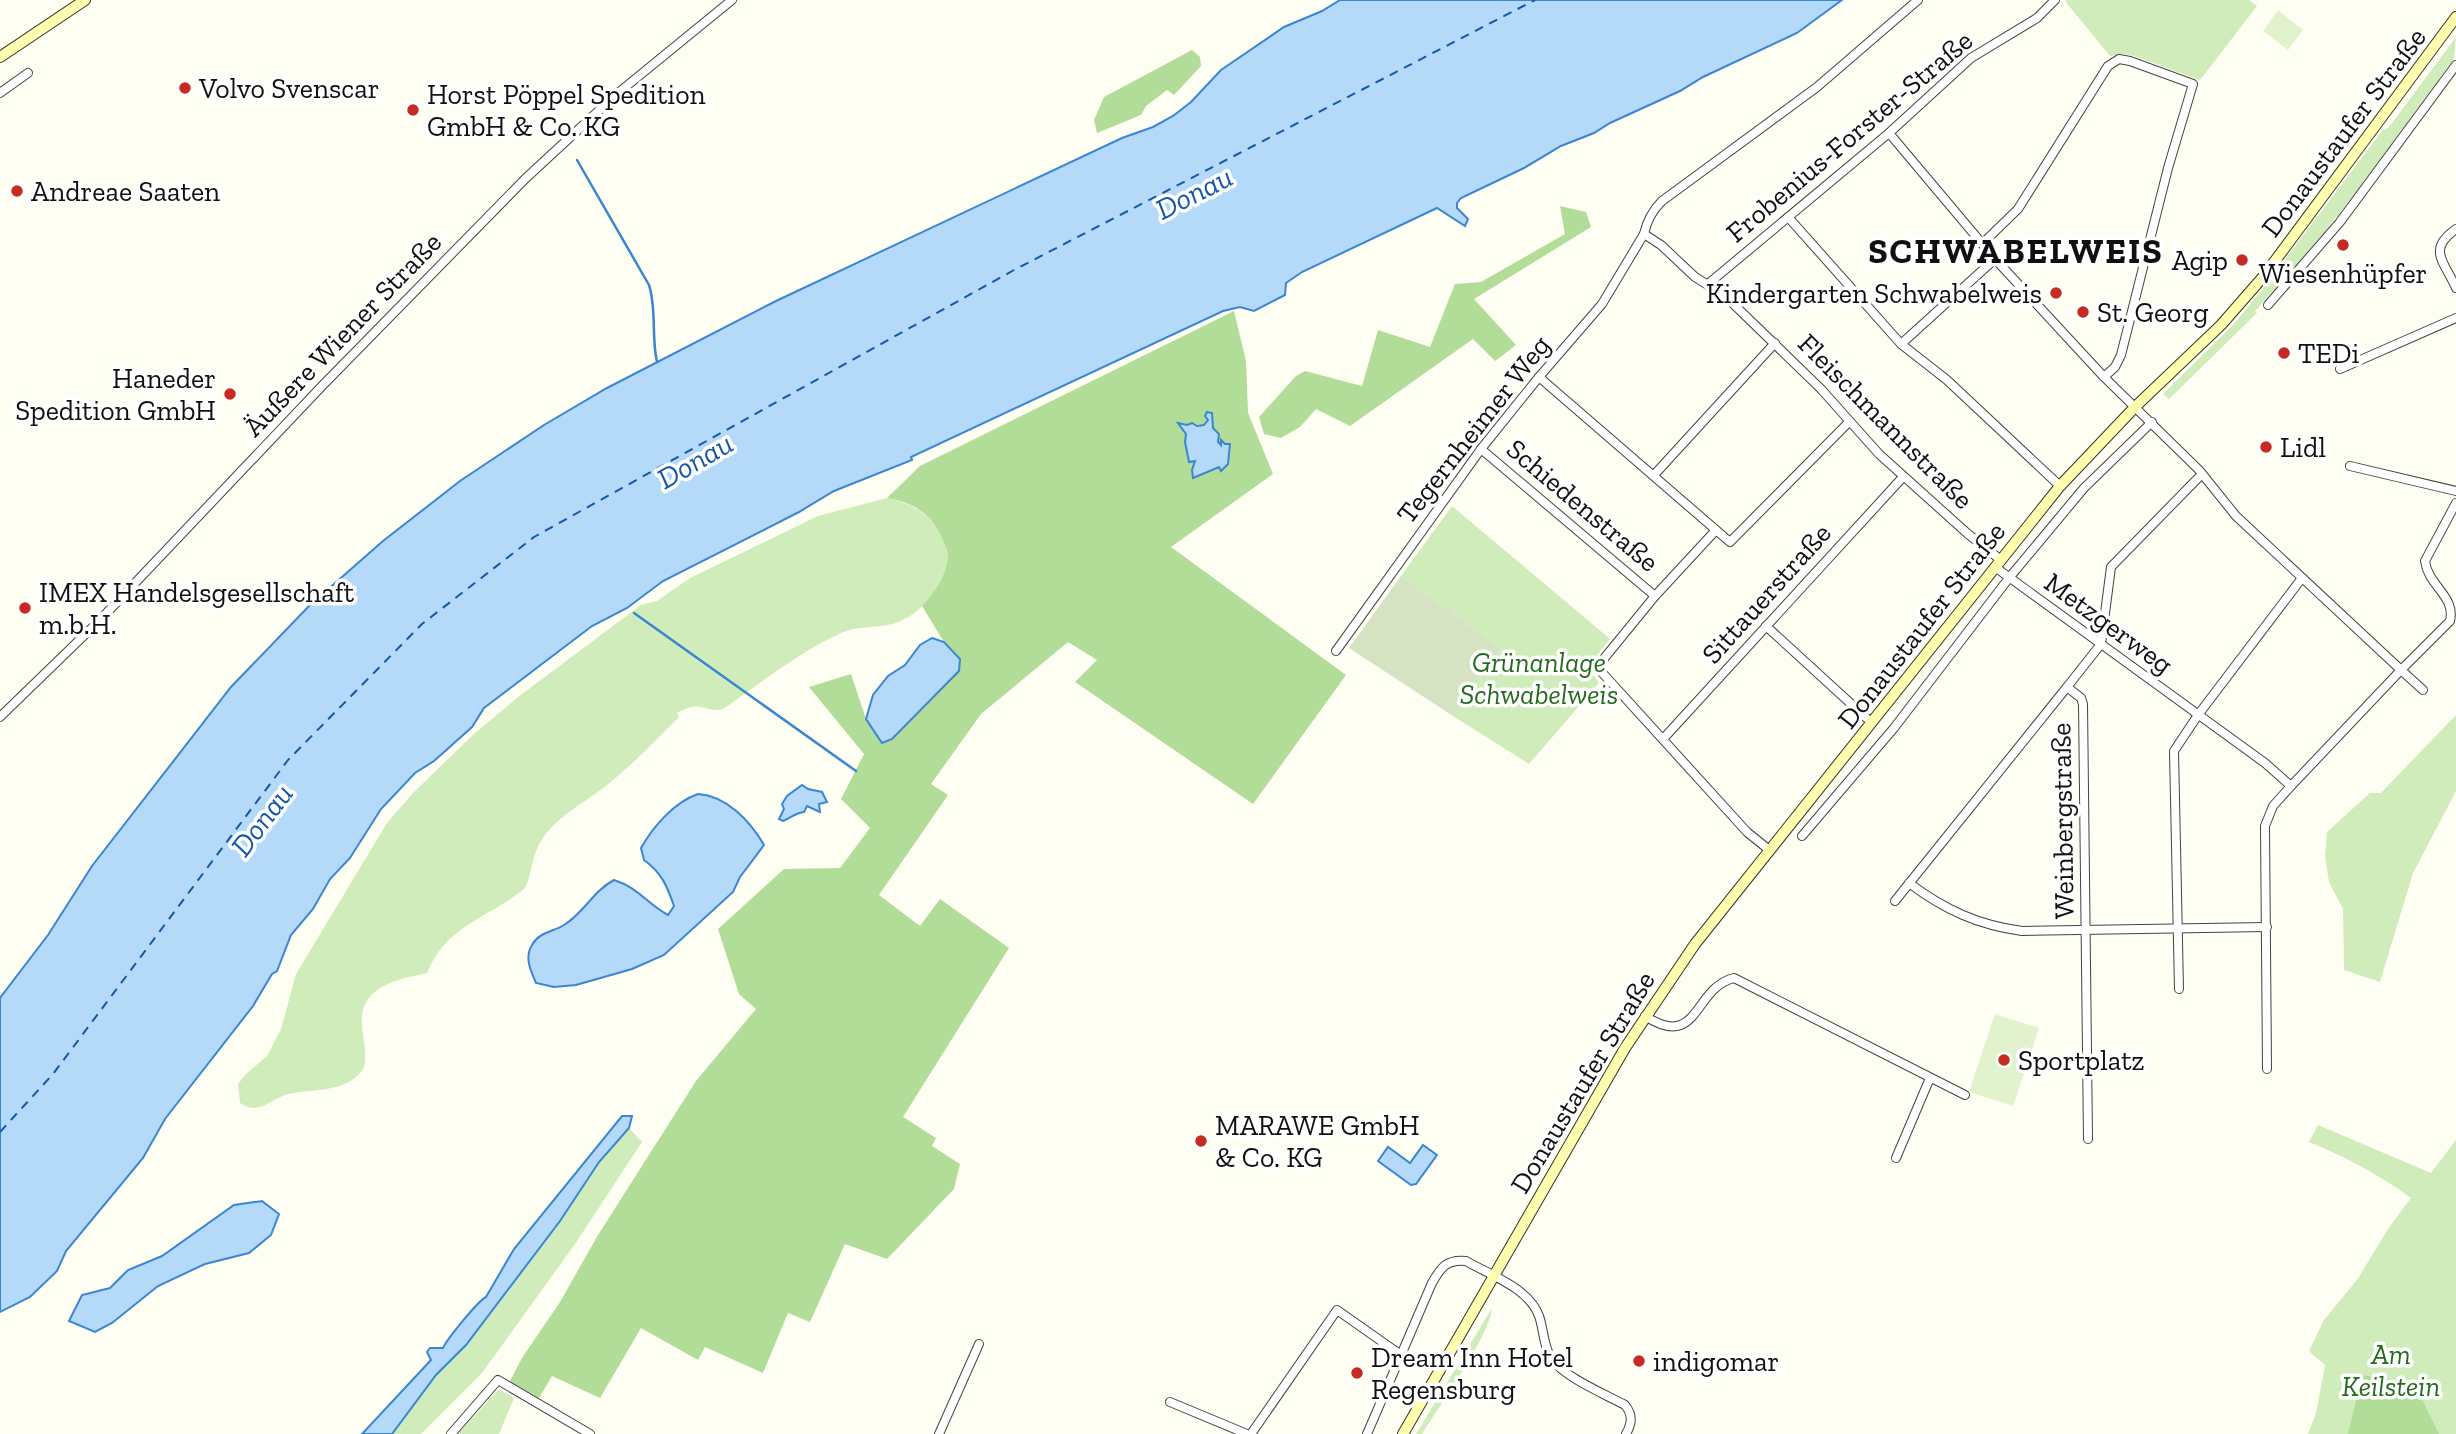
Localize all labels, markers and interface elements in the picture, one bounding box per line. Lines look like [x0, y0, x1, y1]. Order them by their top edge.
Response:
street label: Donaustaufer Straße [2254, 21, 2433, 243]
street label: Frobenius-Forster-Straße [1719, 24, 1979, 249]
place label: Volvo Svenscar [198, 72, 379, 105]
place label: Horst Pöppel Spedition GmbH & Co. KG [427, 78, 706, 143]
marker: Volvo Svenscar [177, 80, 193, 96]
marker: Horst Pöppel Spedition GmbH & Co. KG [405, 102, 421, 118]
water label: Donau [1150, 158, 1238, 228]
place label: Andreae Saaten [31, 175, 220, 208]
marker: Andreae Saaten [9, 183, 25, 199]
street label: Äußere Wiener Straße [236, 226, 448, 443]
district label: SCHWABELWEIS [1868, 230, 2164, 272]
marker: Wiesenhüpfer [2335, 237, 2351, 253]
place label: Agip [2172, 244, 2228, 277]
marker: Agip [2234, 252, 2250, 268]
place label: Wiesenhüpfer [2259, 257, 2427, 290]
place label: Kindergarten Schwabelweis [1706, 277, 2042, 310]
marker: Kindergarten Schwabelweis [2048, 285, 2064, 301]
place label: St. Georg [2097, 296, 2209, 329]
marker: St. Georg [2075, 304, 2091, 320]
street label: Fleischmannstraße [1791, 327, 1980, 516]
street label: Tegernheimer Weg [1390, 329, 1557, 530]
place label: TEDi [2298, 337, 2360, 370]
marker: TEDi [2276, 345, 2292, 361]
place label: Haneder Spedition GmbH [15, 362, 216, 427]
marker: Haneder Spedition GmbH [222, 386, 238, 402]
water label: Donau [651, 425, 739, 497]
place label: Lidl [2280, 431, 2326, 464]
street label: Schiedenstraße [1500, 432, 1665, 579]
marker: Lidl [2258, 439, 2274, 455]
street label: Donaustaufer Straße [1831, 516, 2012, 735]
street label: Sittauerstraße [1695, 517, 1838, 670]
street label: Metzgerweg [2038, 566, 2179, 681]
place label: IMEX Handelsgesellschaft m.b.H. [39, 576, 355, 641]
marker: IMEX Handelsgesellschaft m.b.H. [17, 600, 33, 616]
park label: Grünanlage Schwabelweis [1460, 646, 1618, 711]
street label: Weinbergstraße [2044, 722, 2081, 920]
water label: Donau [223, 777, 301, 863]
street label: Donaustaufer Straße [1503, 965, 1662, 1199]
place label: Sportplatz [2018, 1044, 2145, 1077]
marker: Sportplatz [1996, 1052, 2012, 1068]
place label: MARAWE GmbH & Co. KG [1215, 1109, 1420, 1174]
marker: MARAWE GmbH & Co. KG [1193, 1133, 1209, 1149]
park label: Am Keilstein [2342, 1338, 2440, 1403]
place label: Dream Inn Hotel Regensburg [1371, 1341, 1573, 1406]
place label: indigomar [1653, 1345, 1779, 1378]
marker: indigomar [1631, 1353, 1647, 1369]
marker: Dream Inn Hotel Regensburg [1349, 1365, 1365, 1381]

